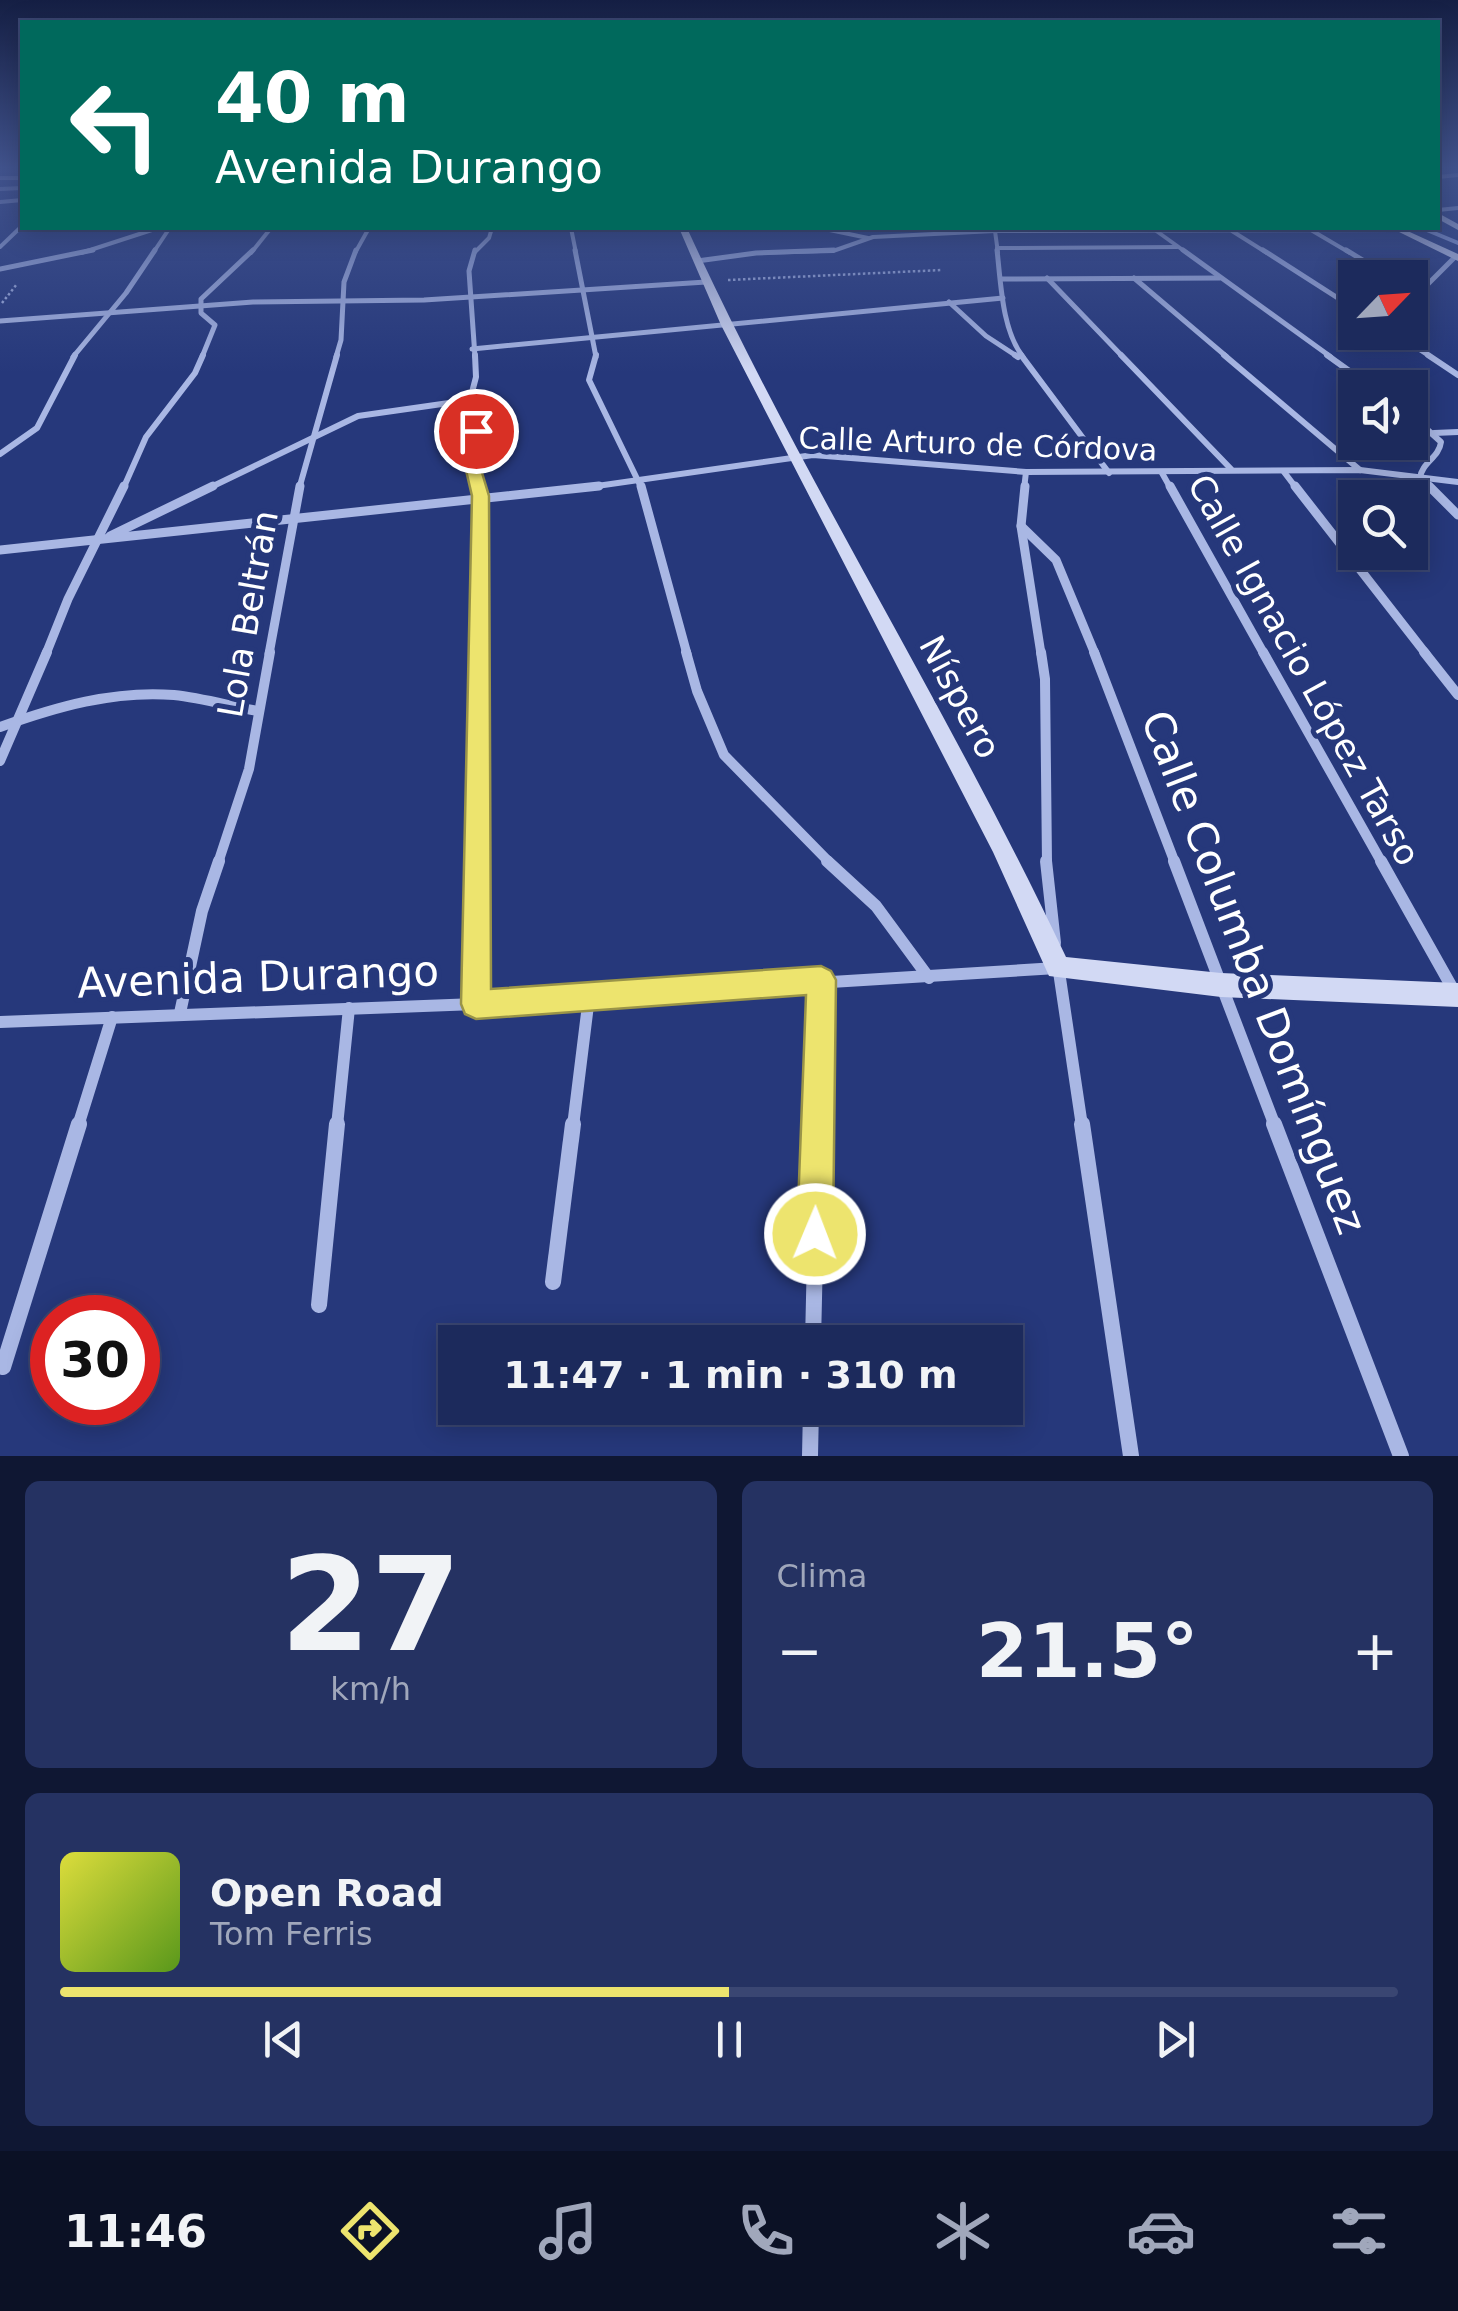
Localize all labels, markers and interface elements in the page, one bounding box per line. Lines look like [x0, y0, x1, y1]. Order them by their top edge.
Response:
text: 40 m [215, 57, 410, 139]
icon: left [50, 60, 180, 190]
text: Avenida Durango [215, 141, 603, 194]
north arrow [1338, 260, 1428, 350]
map controls [1338, 260, 1428, 570]
button: sound [1338, 370, 1428, 460]
pin [434, 389, 519, 474]
icon: arrive [449, 404, 504, 459]
street label: Calle Arturo de Córdova [798, 420, 1158, 468]
street label: Calle Ignacio López Tarso [1180, 468, 1428, 872]
button: search [1338, 480, 1428, 570]
street label: Lola Beltrán [210, 507, 286, 721]
street label: Níspero [911, 629, 1009, 765]
street label: Calle Columba Domínguez [1132, 704, 1376, 1240]
street label: Avenida Durango [76, 946, 440, 1008]
position arrow [763, 1182, 867, 1286]
speed limit sign: 30 [30, 1295, 160, 1425]
text: 11:47 · 1 min · 310 m [503, 1353, 958, 1397]
text: 27 [280, 1529, 461, 1681]
text: Clima [777, 1557, 867, 1595]
text: 21.5° [976, 1607, 1199, 1695]
text: − [777, 1619, 823, 1683]
text: + [1352, 1619, 1398, 1683]
text: km/h [330, 1670, 411, 1708]
text: Open Road [210, 1871, 444, 1915]
text: Tom Ferris [210, 1915, 373, 1953]
icon: previous [256, 2012, 311, 2067]
icon: pause [702, 2012, 757, 2067]
icon: next [1148, 2012, 1203, 2067]
icon: directions [335, 2196, 405, 2266]
icon: music [533, 2196, 603, 2266]
icon: phone [731, 2196, 801, 2266]
icon: climate [928, 2196, 998, 2266]
icon: car [1126, 2196, 1196, 2266]
icon: filters [1324, 2196, 1394, 2266]
text: 11:46 [64, 2205, 207, 2258]

